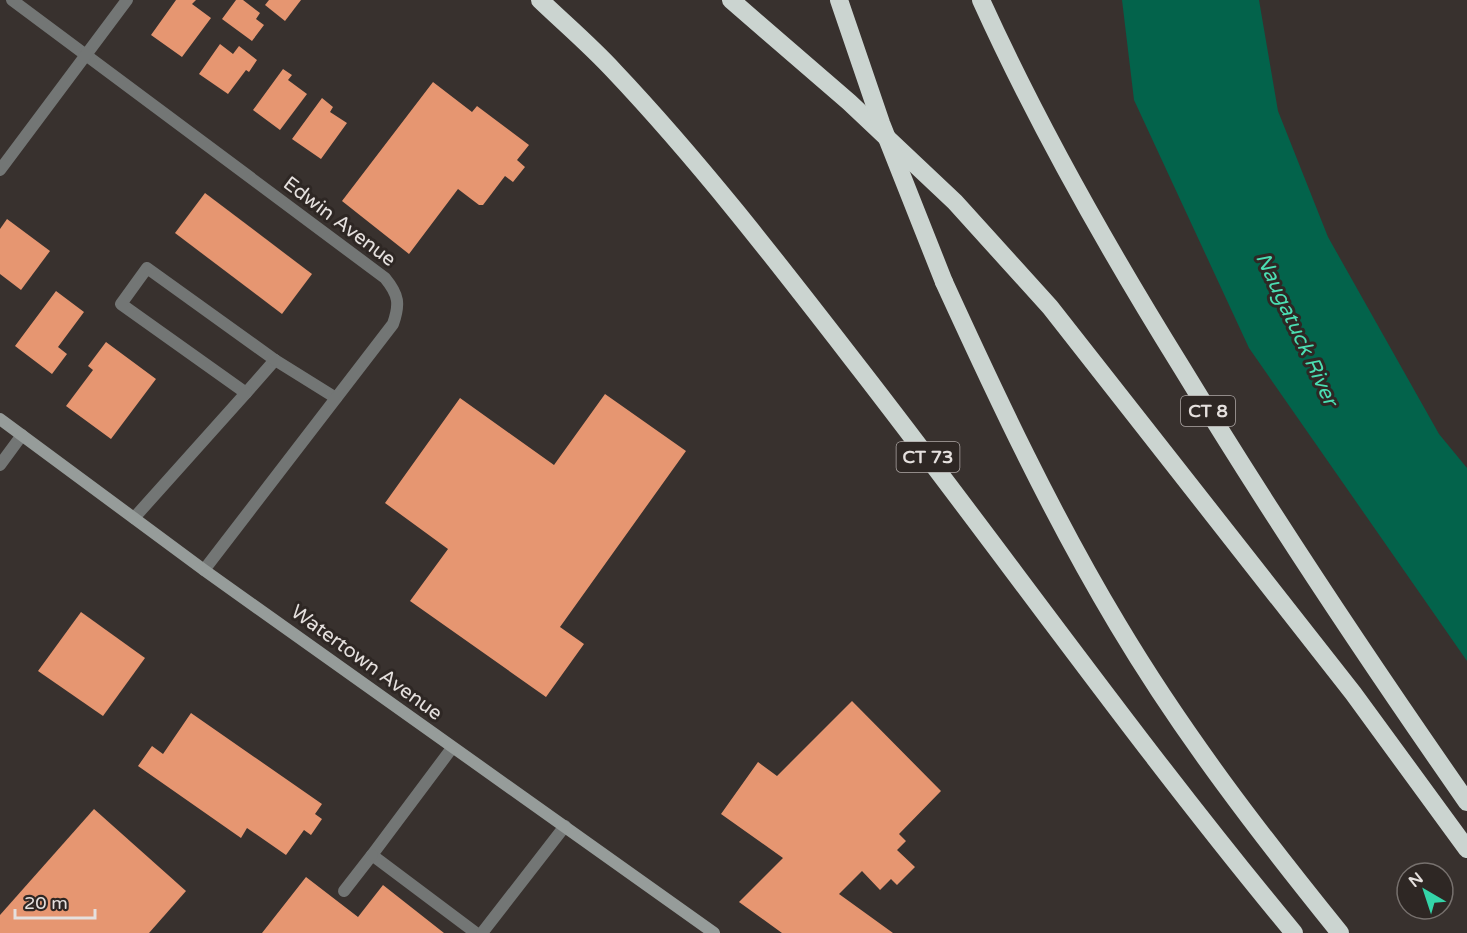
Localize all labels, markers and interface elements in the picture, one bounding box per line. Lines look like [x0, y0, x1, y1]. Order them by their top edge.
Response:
street label: Edwin Avenue [278, 172, 400, 272]
water label: Naugatuck River [1250, 249, 1344, 412]
road number: CT 8 [1181, 396, 1235, 426]
road number: CT 73 [896, 442, 960, 472]
street label: Watertown Avenue [286, 600, 447, 726]
north arrow [1395, 861, 1455, 921]
text: N [1405, 868, 1427, 892]
scale bar [15, 882, 94, 920]
text: 20 m [24, 892, 68, 914]

